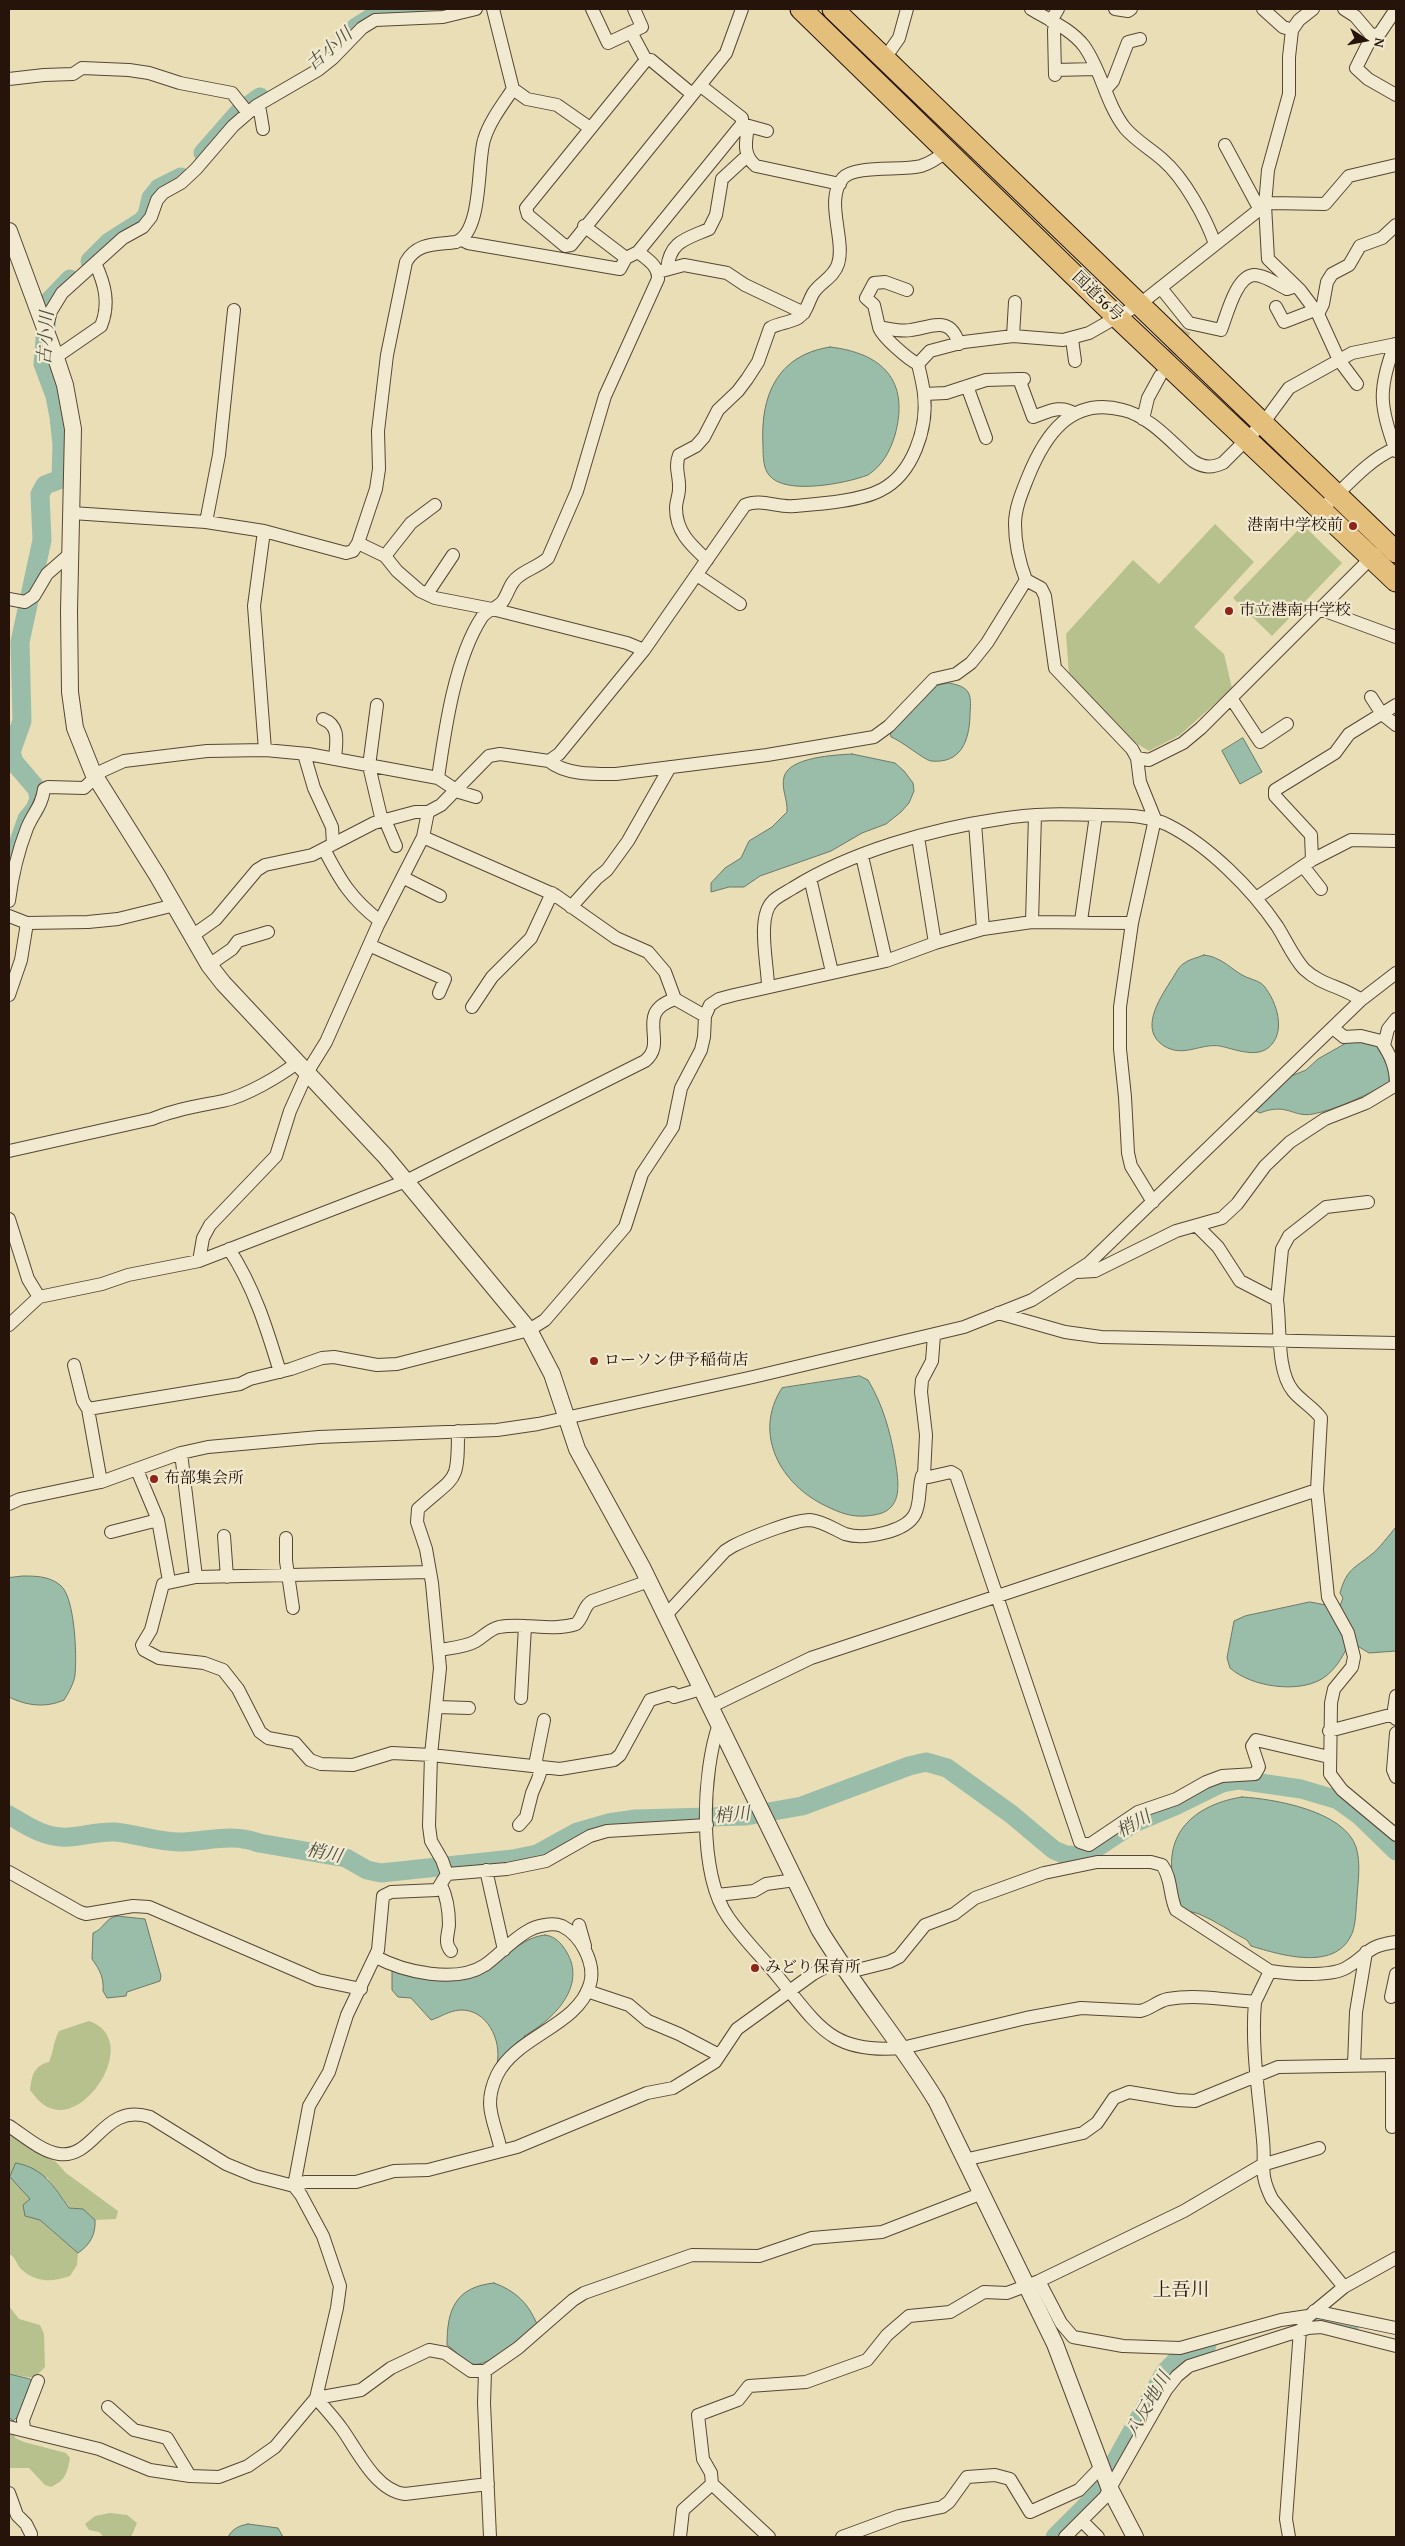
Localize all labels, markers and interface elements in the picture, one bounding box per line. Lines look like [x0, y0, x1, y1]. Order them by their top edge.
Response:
north arrow [1340, 15, 1390, 65]
water label: 古小川 [303, 24, 357, 76]
text: N [1369, 36, 1390, 49]
street label: 国道56号 [1068, 268, 1126, 326]
water label: 古小川 [35, 310, 59, 366]
place label: 港南中学校前 [1247, 516, 1343, 536]
marker: 港南中学校前 [1347, 520, 1359, 532]
place label: 市立港南中学校 [1239, 601, 1351, 621]
marker: 市立港南中学校 [1223, 605, 1235, 617]
place label: ローソン伊予稲荷店 [604, 1351, 748, 1371]
marker: ローソン伊予稲荷店 [588, 1355, 600, 1367]
place label: 布部集会所 [164, 1469, 244, 1489]
marker: 布部集会所 [148, 1473, 160, 1485]
water label: 梢川 [713, 1804, 751, 1828]
water label: 梢川 [1113, 1807, 1155, 1843]
water label: 梢川 [304, 1840, 344, 1868]
place label: みどり保育所 [765, 1958, 861, 1978]
marker: みどり保育所 [749, 1962, 761, 1974]
district label: 上吾川 [1153, 2280, 1209, 2302]
water label: 八反地川 [1122, 2368, 1176, 2442]

